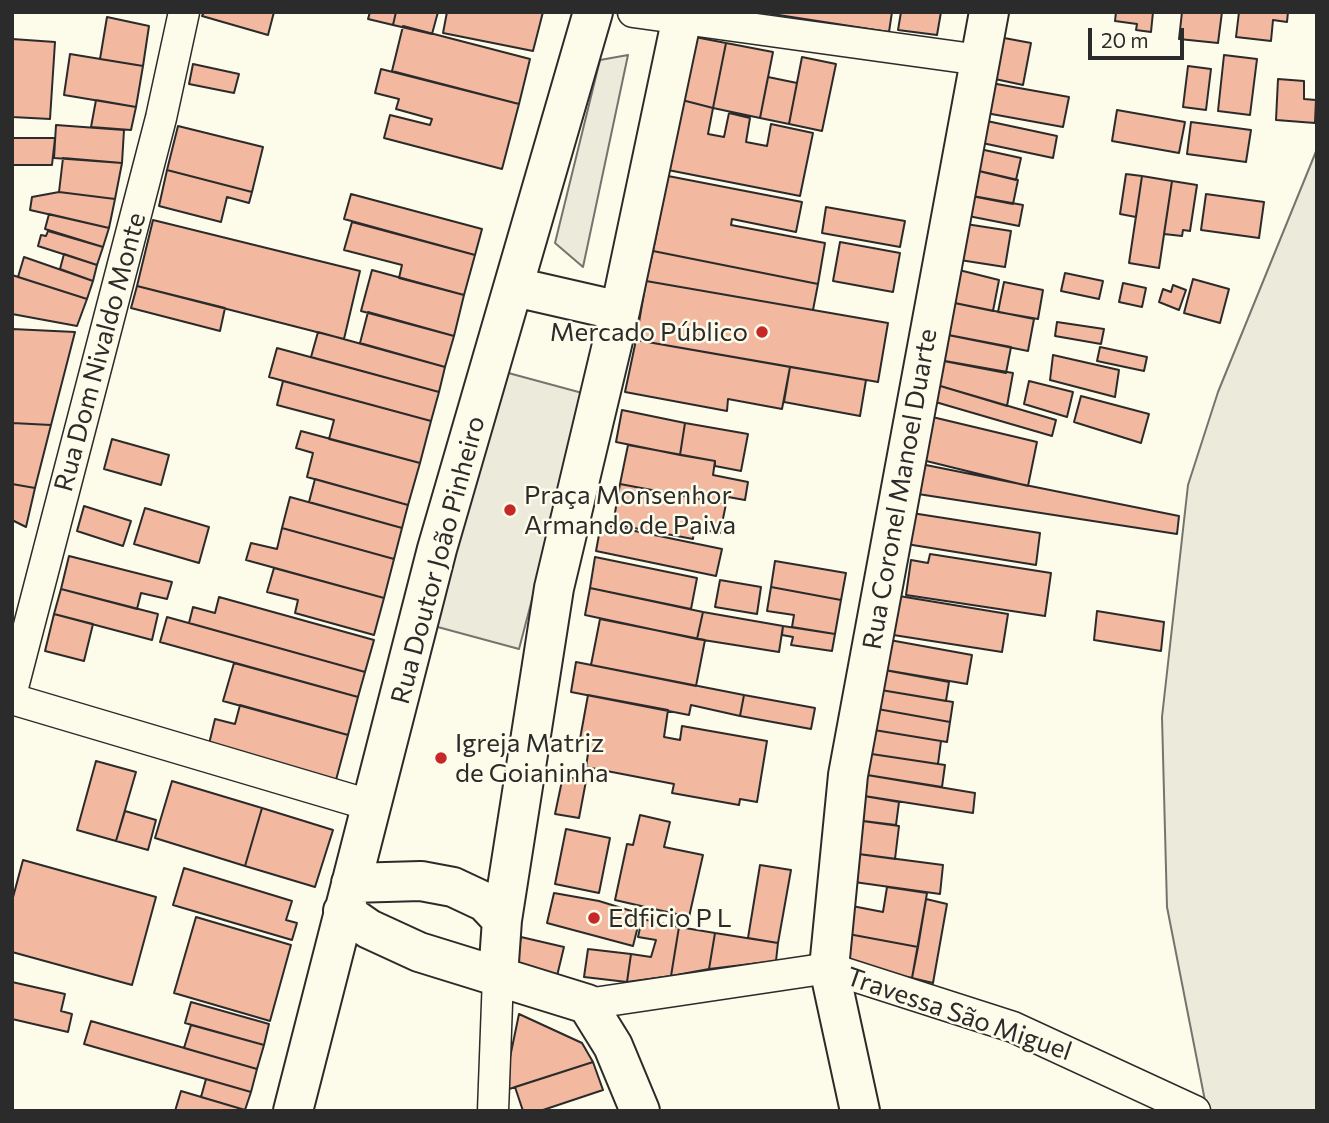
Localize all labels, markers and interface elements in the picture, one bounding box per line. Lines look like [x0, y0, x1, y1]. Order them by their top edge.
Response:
scale bar [1091, 14, 1187, 58]
text: 20 m [1101, 27, 1149, 52]
street label: Rua Dom Nivaldo Monte [48, 209, 152, 495]
place label: Mercado Público [550, 316, 748, 348]
marker: Mercado Público [754, 324, 770, 340]
street label: Rua Coronel Manoel Duarte [856, 326, 944, 652]
street label: Rua Doutor João Pinheiro [385, 413, 491, 707]
place label: Praça Monsenhor Armando de Paiva [524, 479, 736, 540]
marker: Praça Monsenhor Armando de Paiva [502, 502, 518, 518]
place label: Igreja Matriz de Goianinha [455, 727, 609, 788]
marker: Igreja Matriz de Goianinha [433, 750, 449, 766]
place label: Edficio P L [608, 902, 732, 934]
marker: Edficio P L [586, 910, 602, 926]
street label: Travessa São Miguel [842, 961, 1076, 1067]

